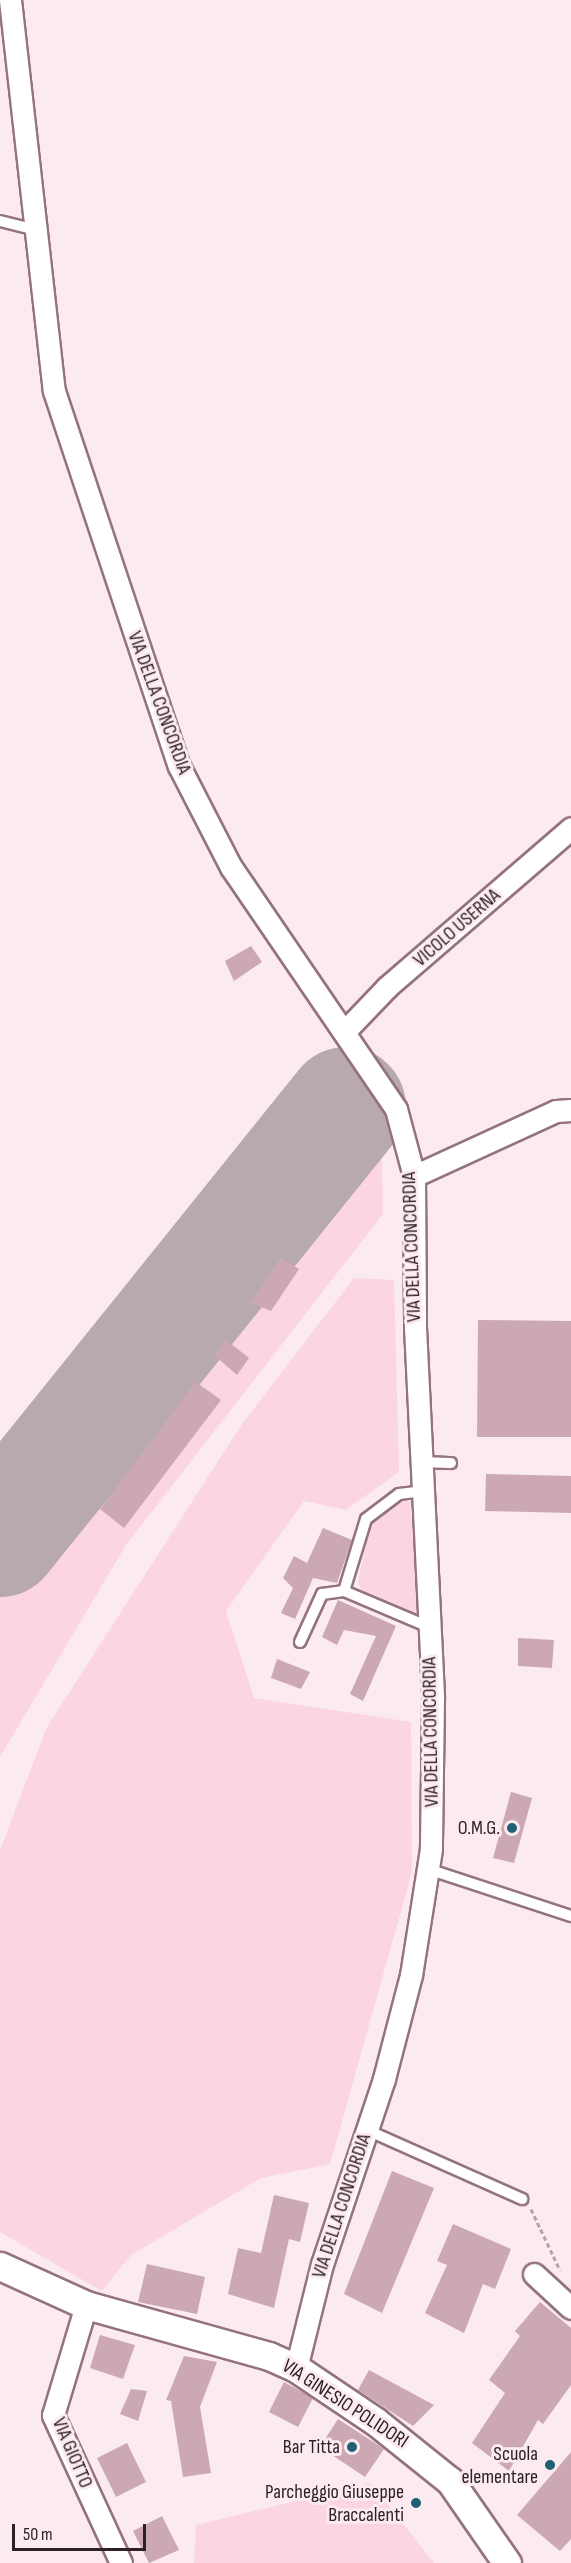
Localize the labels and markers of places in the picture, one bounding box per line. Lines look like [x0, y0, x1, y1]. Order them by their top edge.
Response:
place label: O.M.G. [458, 1816, 500, 1840]
marker: O.M.G. [505, 1821, 519, 1835]
place label: Bar Titta [283, 2435, 340, 2459]
marker: Bar Titta [345, 2440, 359, 2454]
place label: Scuola elementare [461, 2442, 538, 2489]
marker: Scuola elementare [543, 2458, 557, 2472]
place label: Parcheggio Giuseppe Braccalenti [265, 2480, 404, 2527]
marker: Parcheggio Giuseppe Braccalenti [409, 2496, 423, 2510]

